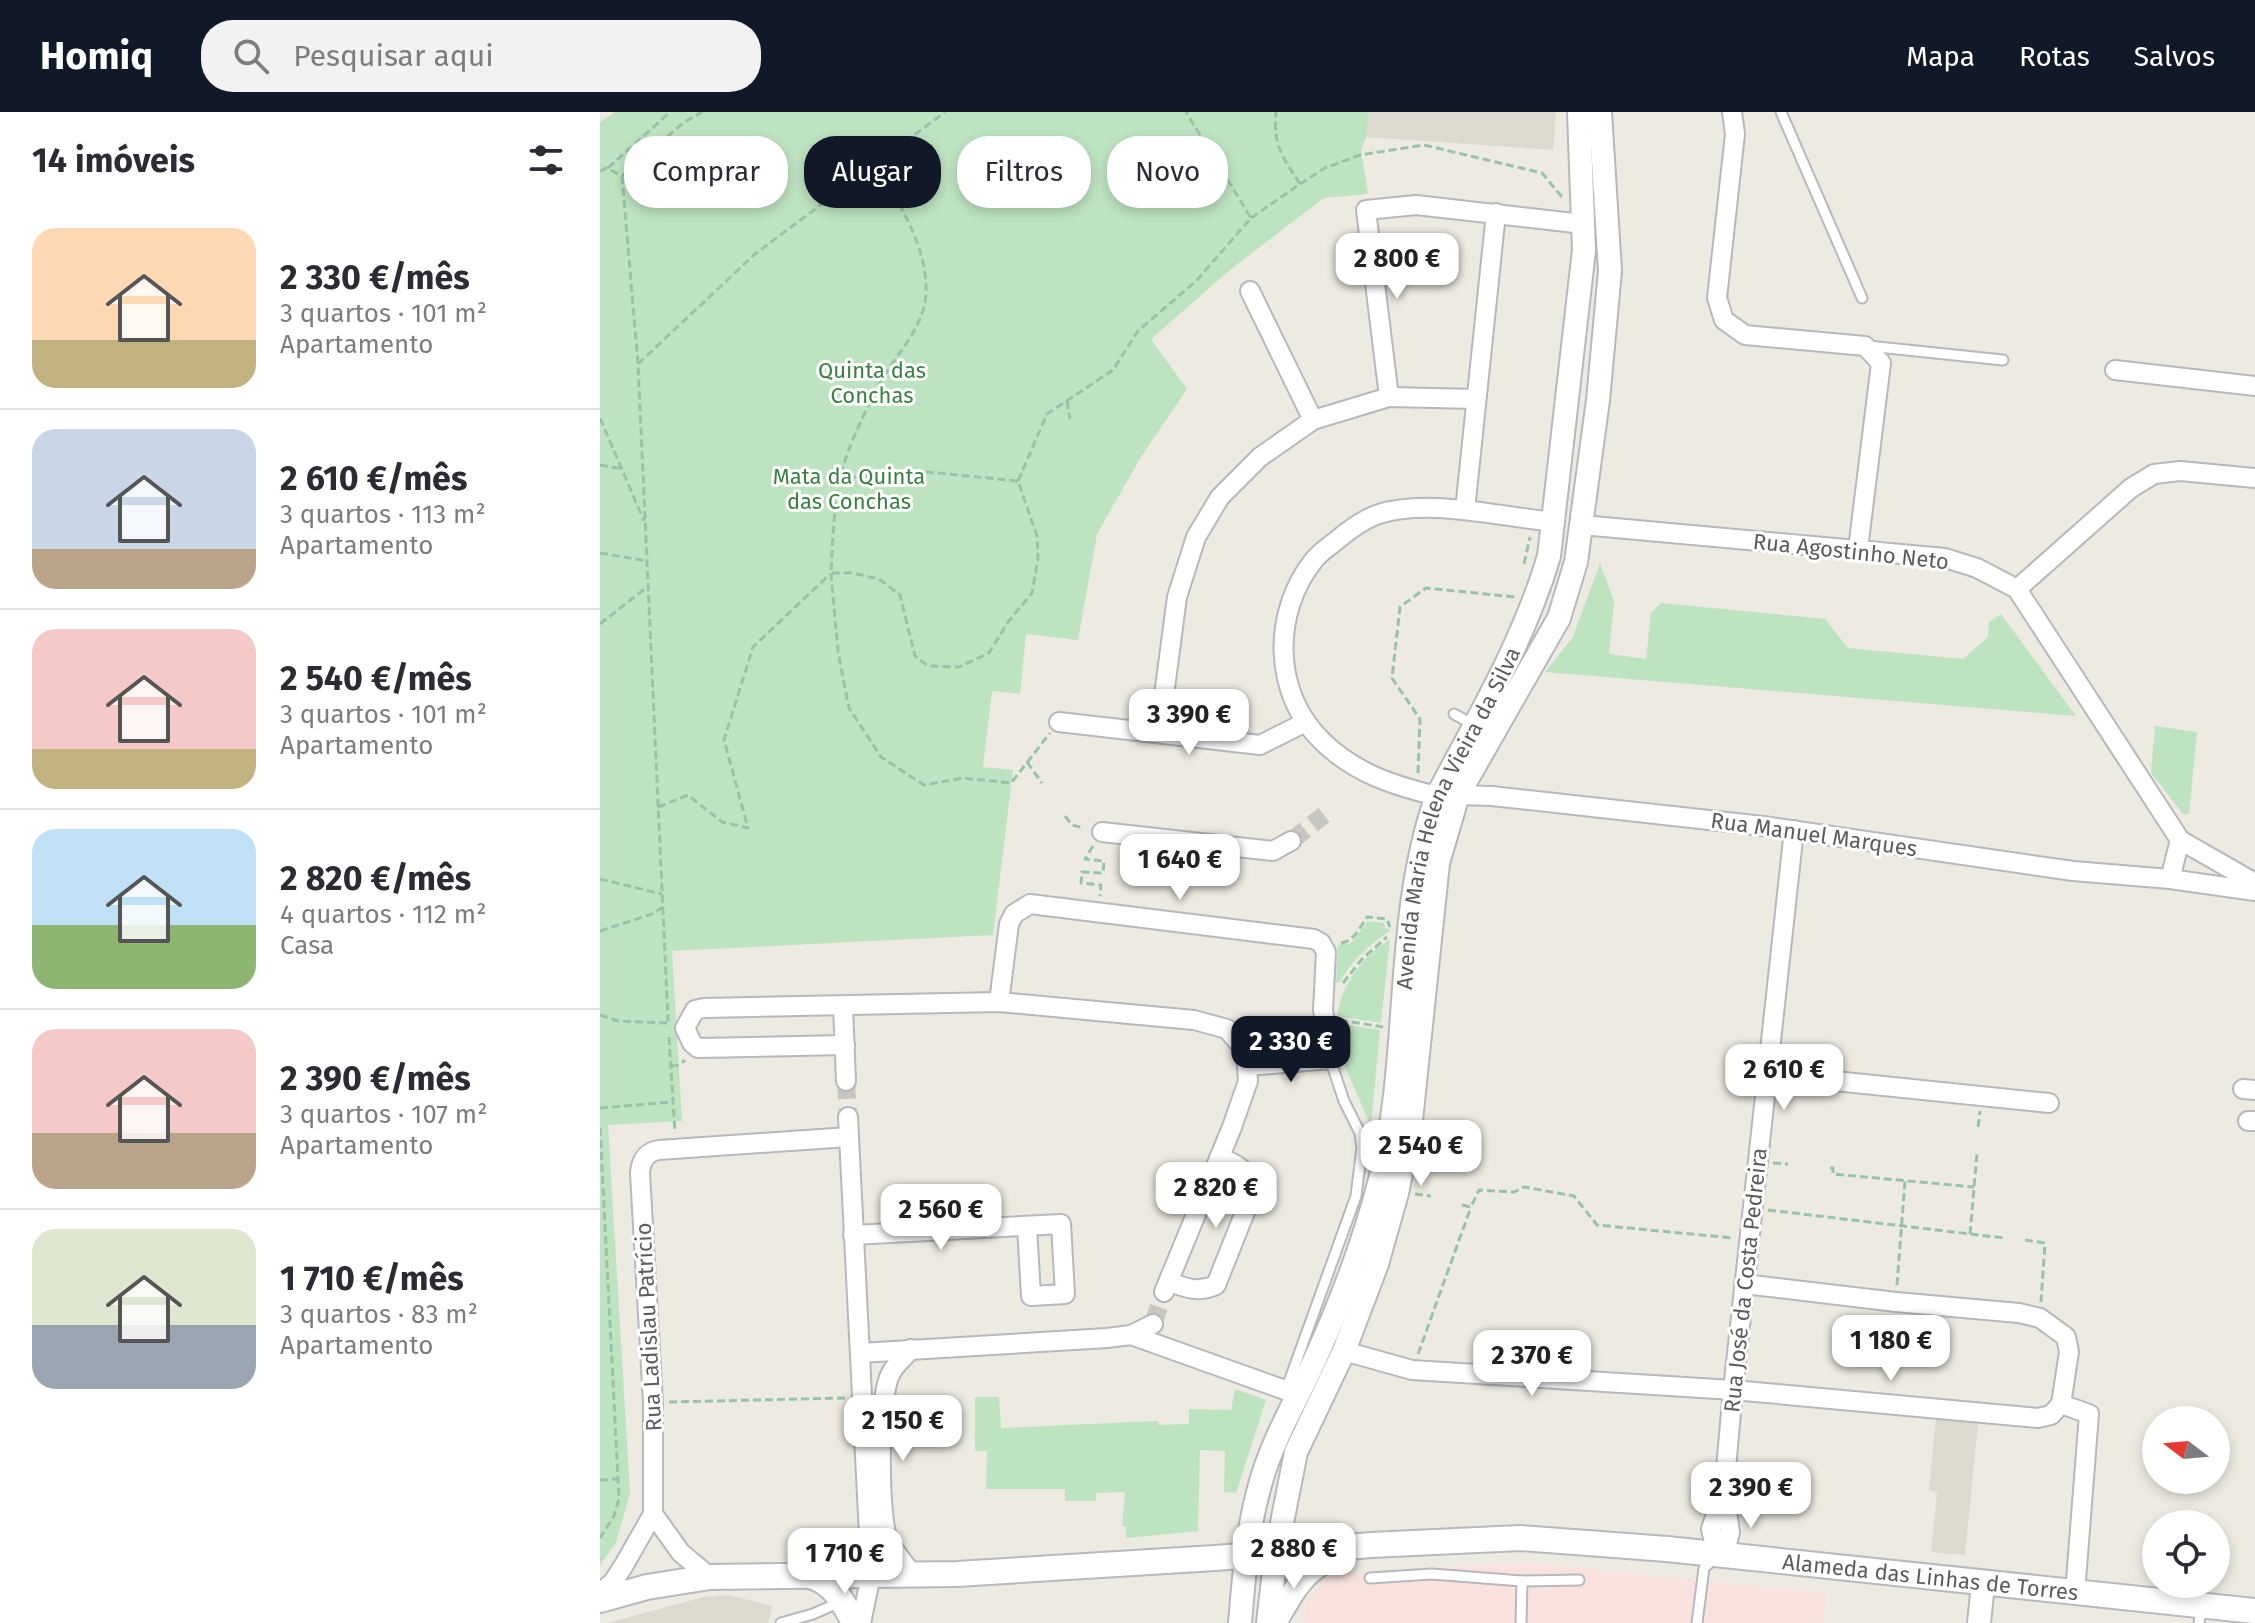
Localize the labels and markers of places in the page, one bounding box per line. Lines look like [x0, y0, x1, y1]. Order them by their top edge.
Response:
pin: 2 800 € [1323, 233, 1471, 301]
pin: 3 390 € [1115, 689, 1263, 757]
pin: 1 640 € [1106, 834, 1254, 902]
pin: 2 330 € [1217, 1016, 1365, 1084]
pin: 2 610 € [1710, 1044, 1858, 1112]
pin: 2 540 € [1347, 1120, 1495, 1188]
pin: 2 820 € [1142, 1162, 1290, 1230]
pin: 2 560 € [867, 1184, 1015, 1252]
pin: 1 180 € [1817, 1315, 1965, 1383]
pin: 2 370 € [1458, 1330, 1606, 1398]
pin: 2 150 € [829, 1395, 977, 1463]
pin: 2 390 € [1677, 1462, 1825, 1530]
pin: 2 880 € [1220, 1523, 1368, 1591]
pin: 1 710 € [771, 1528, 919, 1596]

